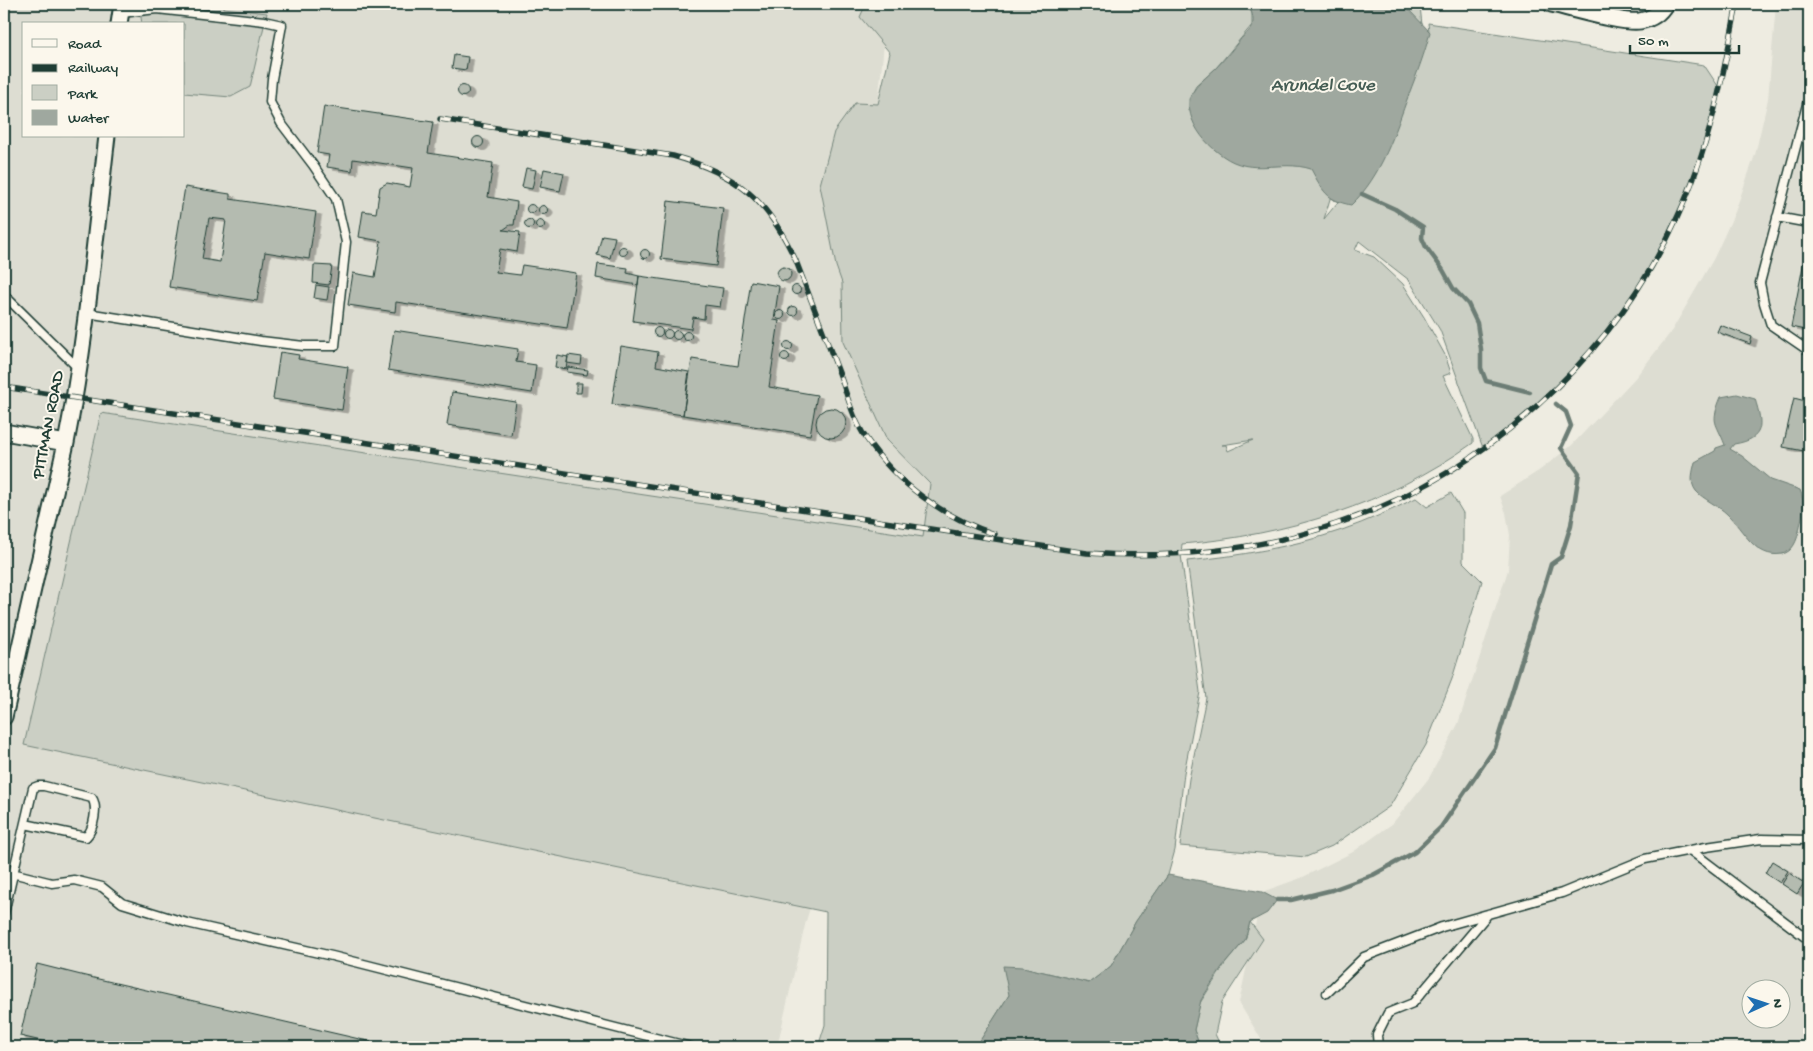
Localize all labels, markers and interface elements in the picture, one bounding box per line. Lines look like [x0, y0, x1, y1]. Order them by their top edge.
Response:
legend [22, 22, 185, 138]
scale bar [1630, 22, 1739, 54]
text: 50 m [1638, 33, 1669, 51]
text: Road [68, 36, 102, 54]
text: Railway [68, 60, 119, 78]
water label: Arundel Cove [1271, 75, 1376, 98]
text: Park [67, 86, 98, 104]
text: Water [68, 110, 110, 128]
street label: PITTMAN ROAD [28, 369, 70, 482]
north arrow [1740, 978, 1790, 1028]
text: N [1768, 998, 1785, 1008]

